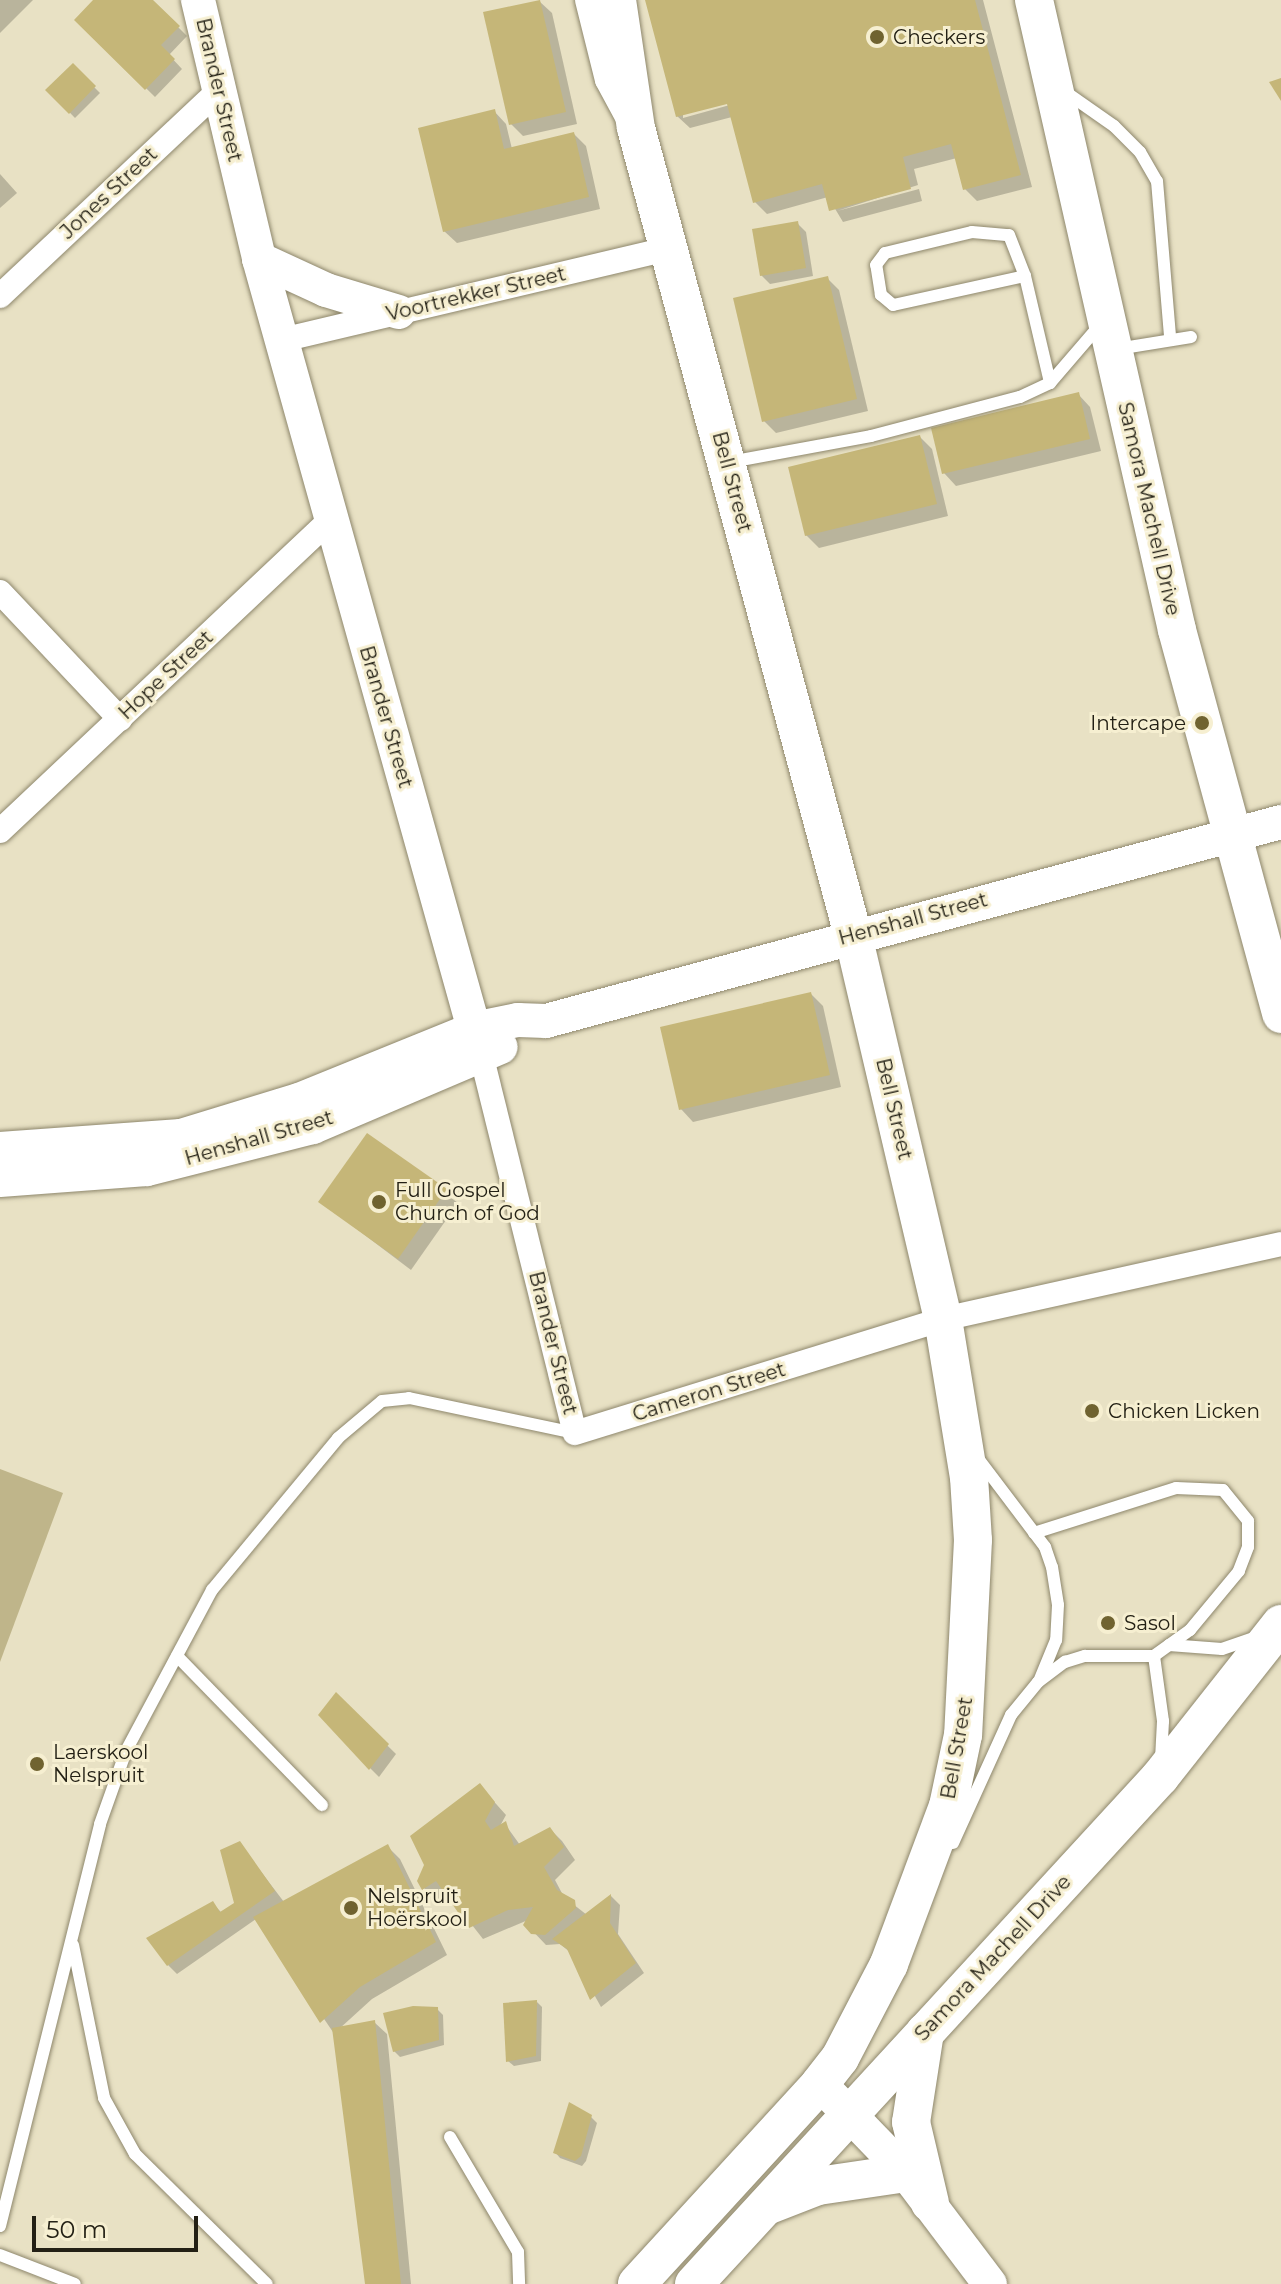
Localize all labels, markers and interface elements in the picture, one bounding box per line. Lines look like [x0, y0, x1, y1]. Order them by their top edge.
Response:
street label: Brander Street [191, 16, 247, 164]
place label: Checkers [893, 25, 985, 49]
marker: Checkers [868, 28, 886, 46]
street label: Jones Street [56, 142, 162, 244]
street label: Voortrekker Street [384, 262, 568, 326]
street label: Samora Machell Drive [1113, 400, 1185, 618]
street label: Bell Street [707, 429, 757, 535]
street label: Hope Street [114, 625, 218, 725]
street label: Brander Street [354, 643, 418, 791]
place label: Intercape [1090, 711, 1186, 735]
marker: Intercape [1193, 714, 1211, 732]
street label: Henshall Street [836, 888, 990, 950]
street label: Bell Street [871, 1056, 917, 1162]
street label: Henshall Street [182, 1105, 336, 1171]
place label: Full Gospel Church of God [395, 1178, 540, 1225]
marker: Full Gospel Church of God [370, 1193, 388, 1211]
street label: Brander Street [524, 1269, 582, 1417]
street label: Cameron Street [630, 1357, 788, 1427]
place label: Chicken Licken [1108, 1399, 1260, 1423]
marker: Chicken Licken [1083, 1402, 1101, 1420]
place label: Sasol [1124, 1611, 1176, 1635]
marker: Sasol [1099, 1614, 1117, 1632]
street label: Bell Street [936, 1695, 978, 1801]
place label: Laerskool Nelspruit [53, 1740, 148, 1787]
marker: Laerskool Nelspruit [28, 1755, 46, 1773]
street label: Samora Machell Drive [910, 1870, 1076, 2046]
place label: Nelspruit Hoërskool [367, 1884, 468, 1931]
marker: Nelspruit Hoërskool [342, 1899, 360, 1917]
scale bar [36, 2200, 202, 2250]
text: 50 m [46, 2215, 107, 2244]

